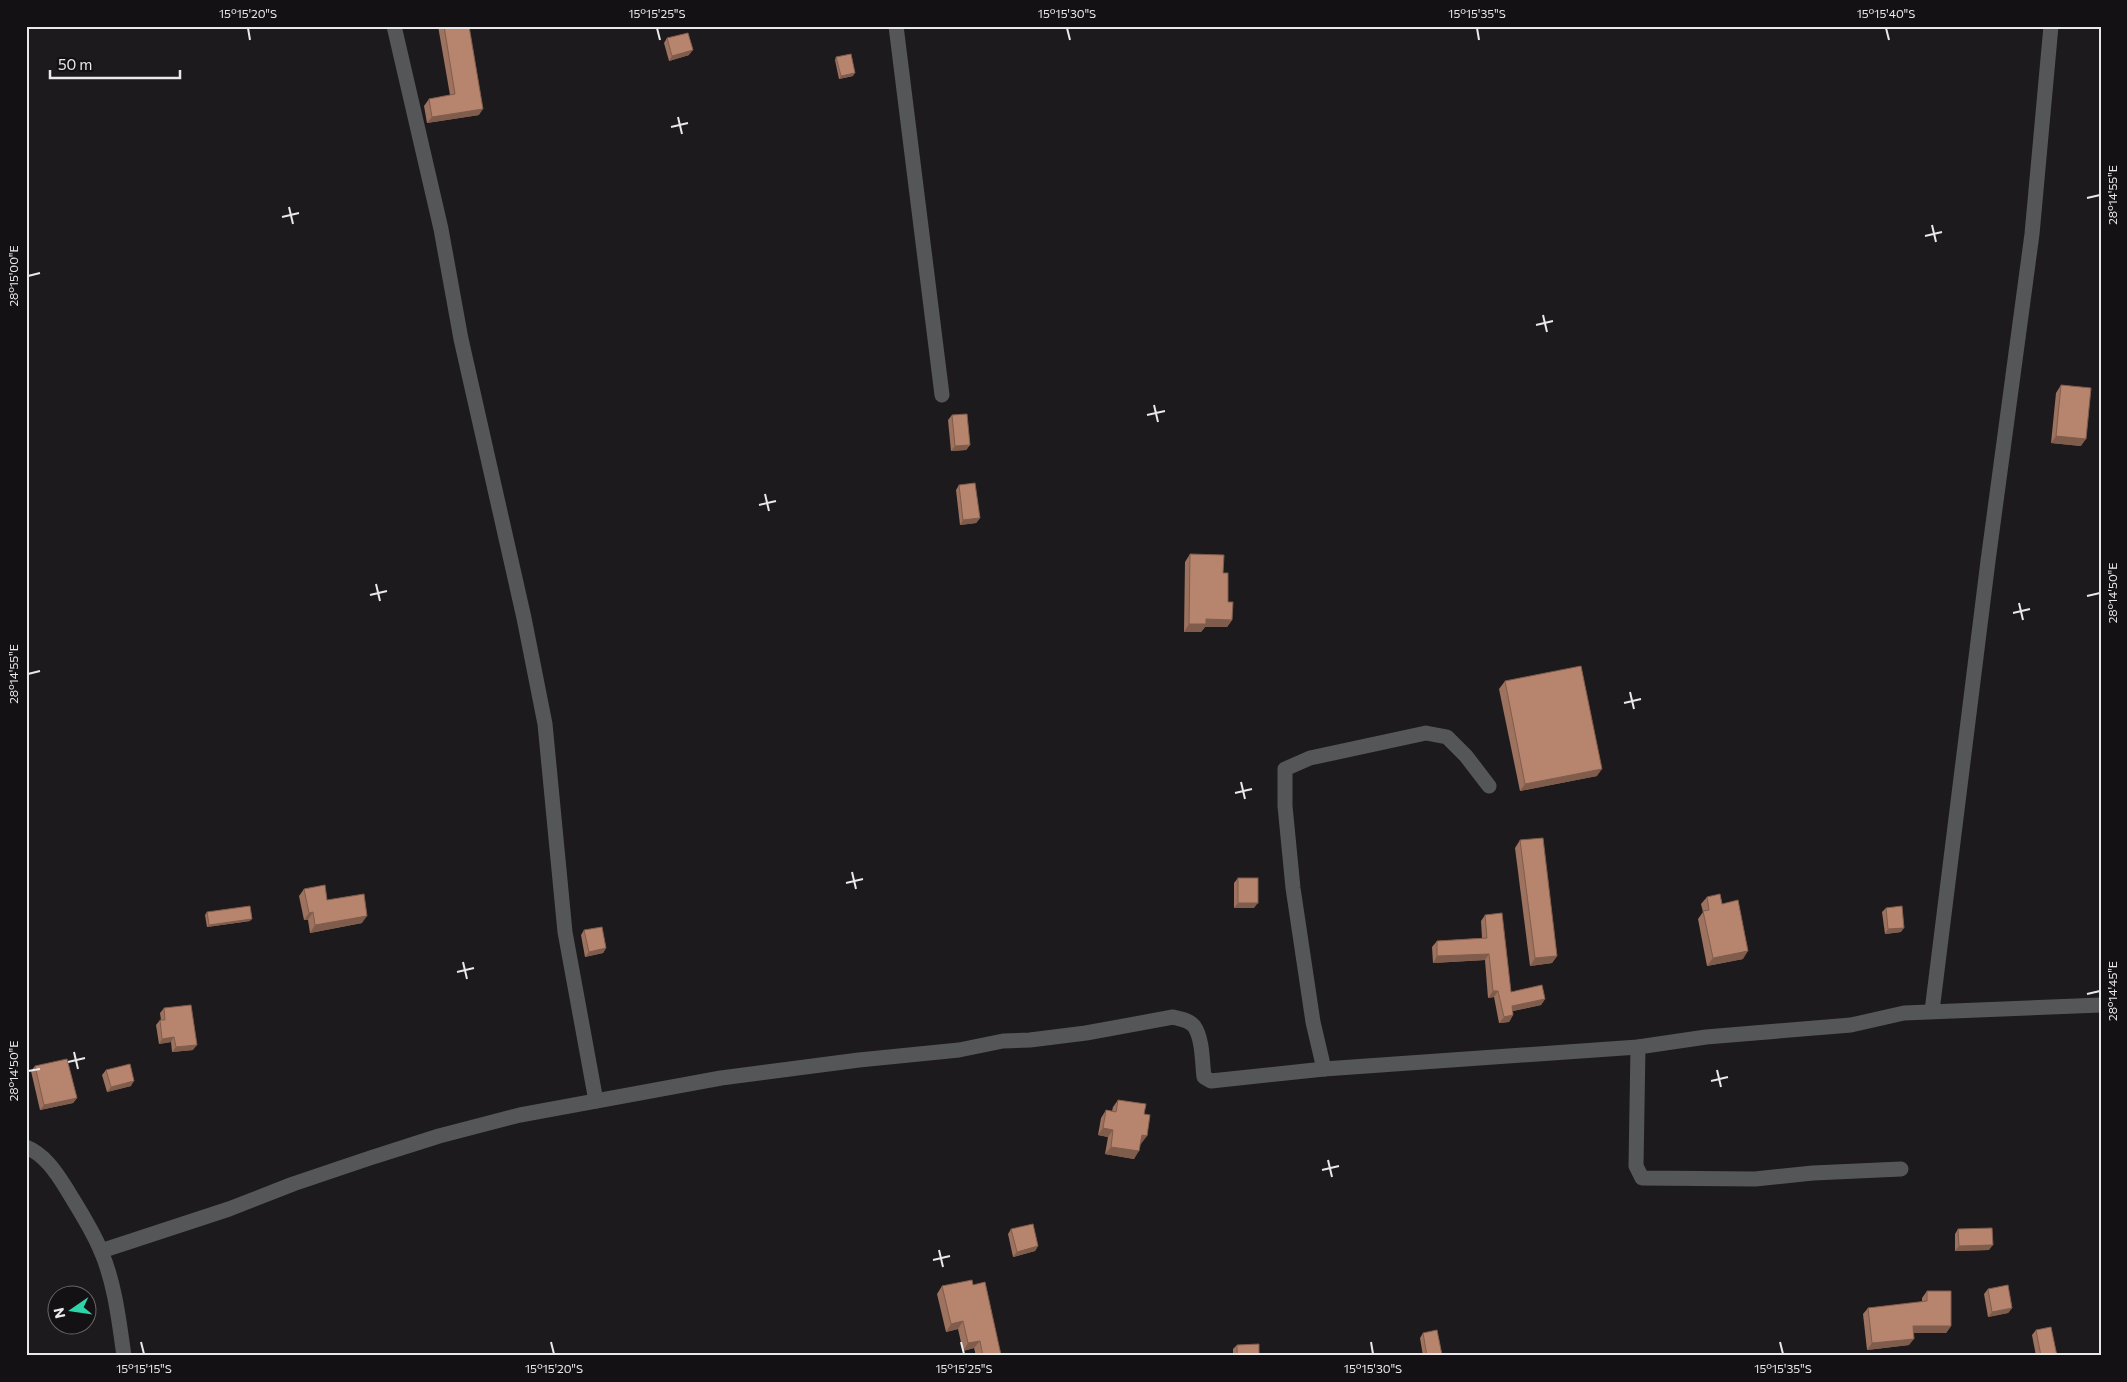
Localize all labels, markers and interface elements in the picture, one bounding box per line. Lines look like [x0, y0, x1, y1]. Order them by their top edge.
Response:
text: 15°15'20"S [219, 6, 277, 20]
text: 15°15'25"S [628, 6, 686, 20]
text: 15°15'30"S [1038, 6, 1096, 20]
text: 15°15'35"S [1448, 6, 1506, 20]
text: 15°15'40"S [1857, 6, 1915, 20]
scale bar [50, 48, 180, 80]
text: 50 m [58, 55, 92, 73]
text: 28°14'55"E [2105, 165, 2119, 225]
text: 28°15'00"E [6, 245, 20, 307]
text: 28°14'50"E [2105, 563, 2119, 623]
text: 28°14'55"E [6, 644, 20, 704]
text: 28°14'45"E [2105, 961, 2119, 1021]
text: 28°14'50"E [6, 1041, 20, 1101]
north arrow [48, 1284, 98, 1334]
text: N [49, 1306, 68, 1320]
text: 15°15'15"S [116, 1361, 172, 1375]
text: 15°15'20"S [525, 1361, 583, 1375]
text: 15°15'25"S [935, 1361, 993, 1375]
text: 15°15'30"S [1344, 1361, 1402, 1375]
text: 15°15'35"S [1754, 1361, 1812, 1375]

